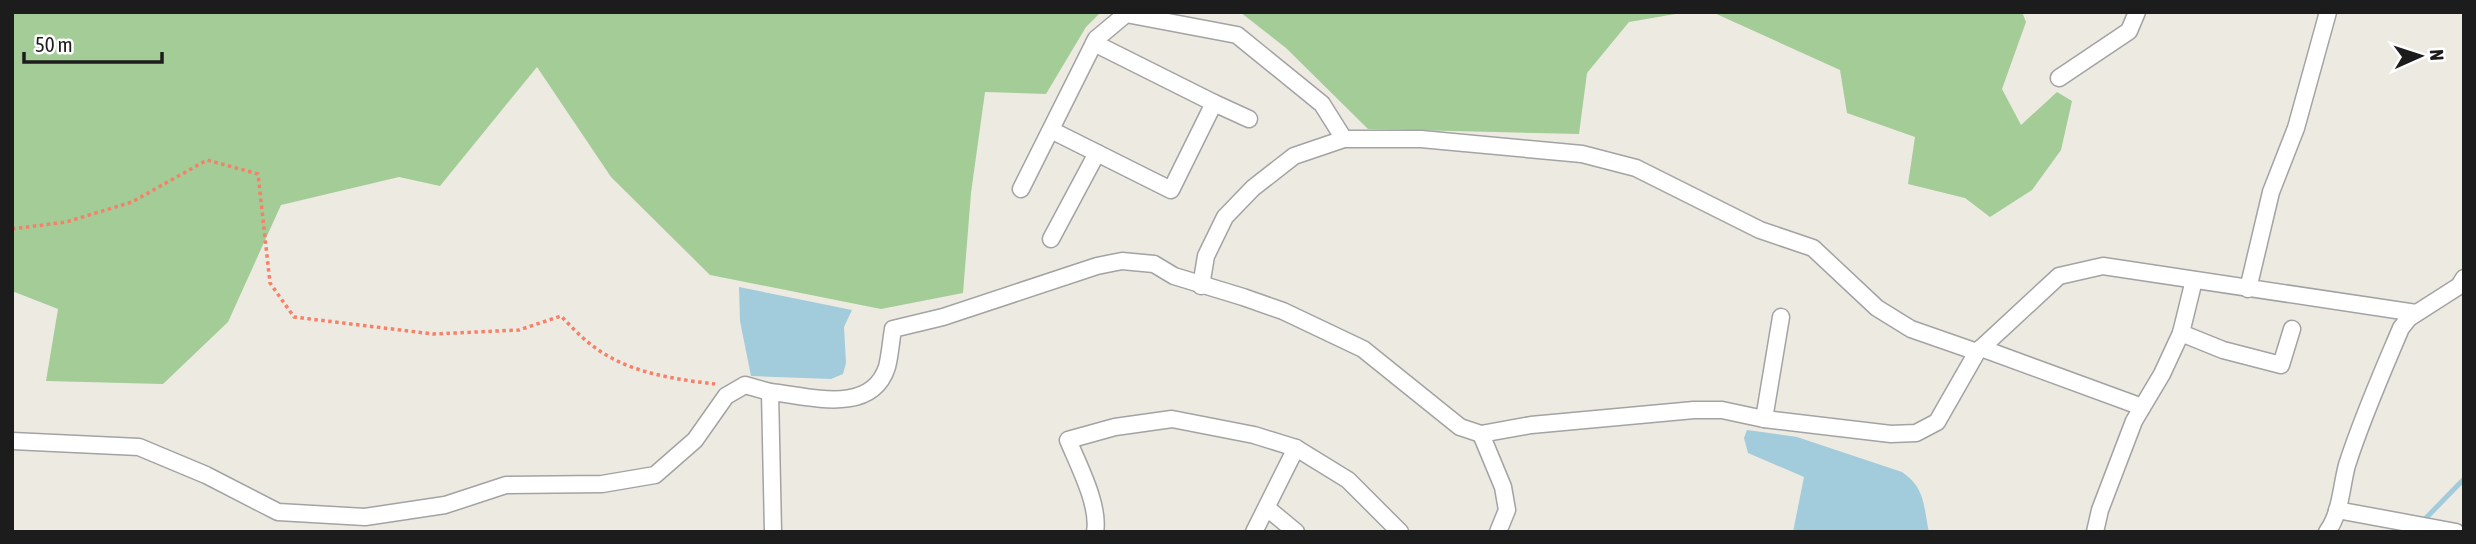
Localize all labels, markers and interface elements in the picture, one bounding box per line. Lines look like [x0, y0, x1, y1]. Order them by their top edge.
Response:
scale bar [24, 21, 163, 65]
north arrow [2385, 21, 2455, 91]
text: 50 m [35, 32, 73, 56]
text: N [2426, 49, 2448, 61]

